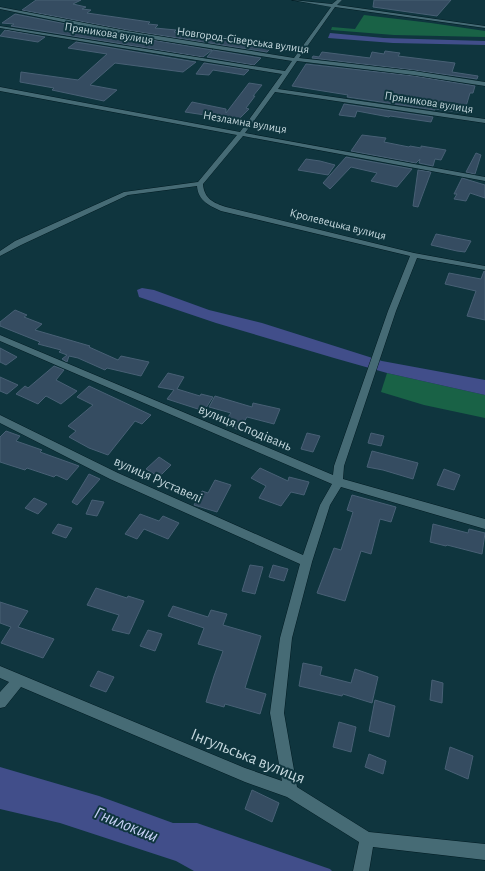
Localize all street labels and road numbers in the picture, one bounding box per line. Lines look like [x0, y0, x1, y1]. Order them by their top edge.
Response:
street label: Пряникова вулиця [64, 20, 154, 47]
street label: Новгород-Сіверська вулиця [176, 25, 310, 56]
street label: Пряникова вулиця [384, 89, 474, 116]
street label: Незламна вулиця [202, 109, 288, 136]
street label: Кролевецька вулиця [288, 206, 387, 243]
street label: вулиця Сподівань [196, 402, 294, 454]
street label: вулиця Руставелі [112, 454, 204, 506]
street label: Інгульська вулиця [188, 725, 308, 788]

